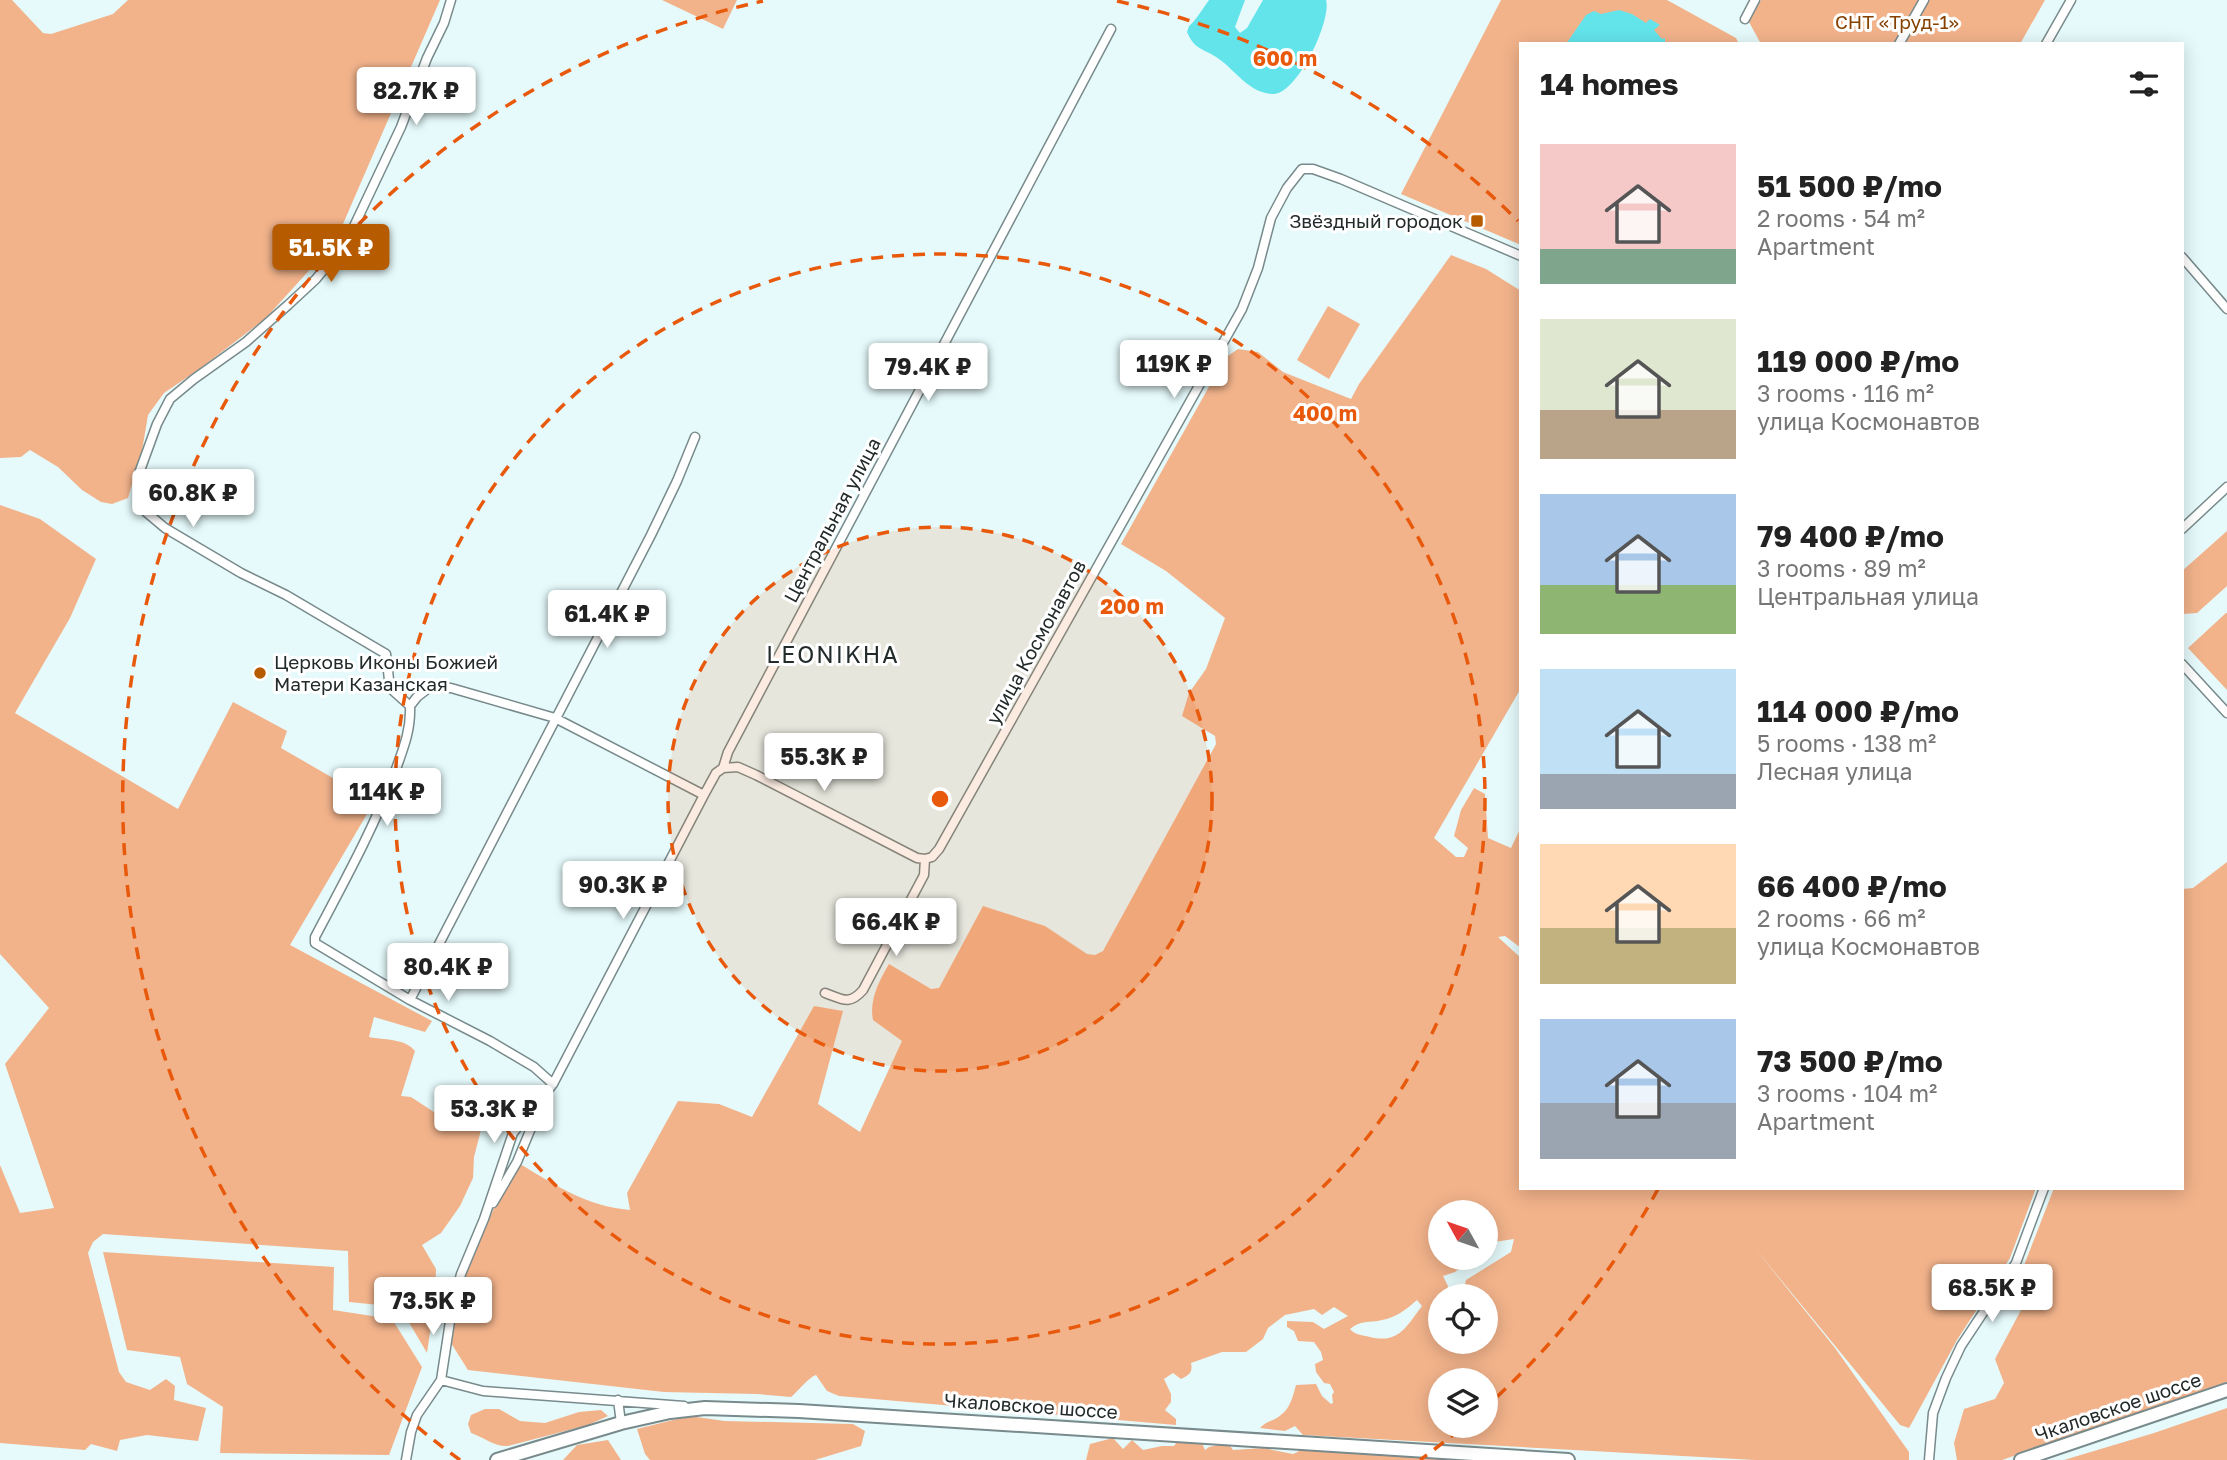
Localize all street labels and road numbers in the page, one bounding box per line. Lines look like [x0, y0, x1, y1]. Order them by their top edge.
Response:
street label: Центральная улица [778, 433, 885, 606]
street label: улица Космонавтов [981, 556, 1090, 728]
street label: Чкаловское шоссе [2032, 1367, 2204, 1446]
street label: Чкаловское шоссе [943, 1388, 1119, 1423]

